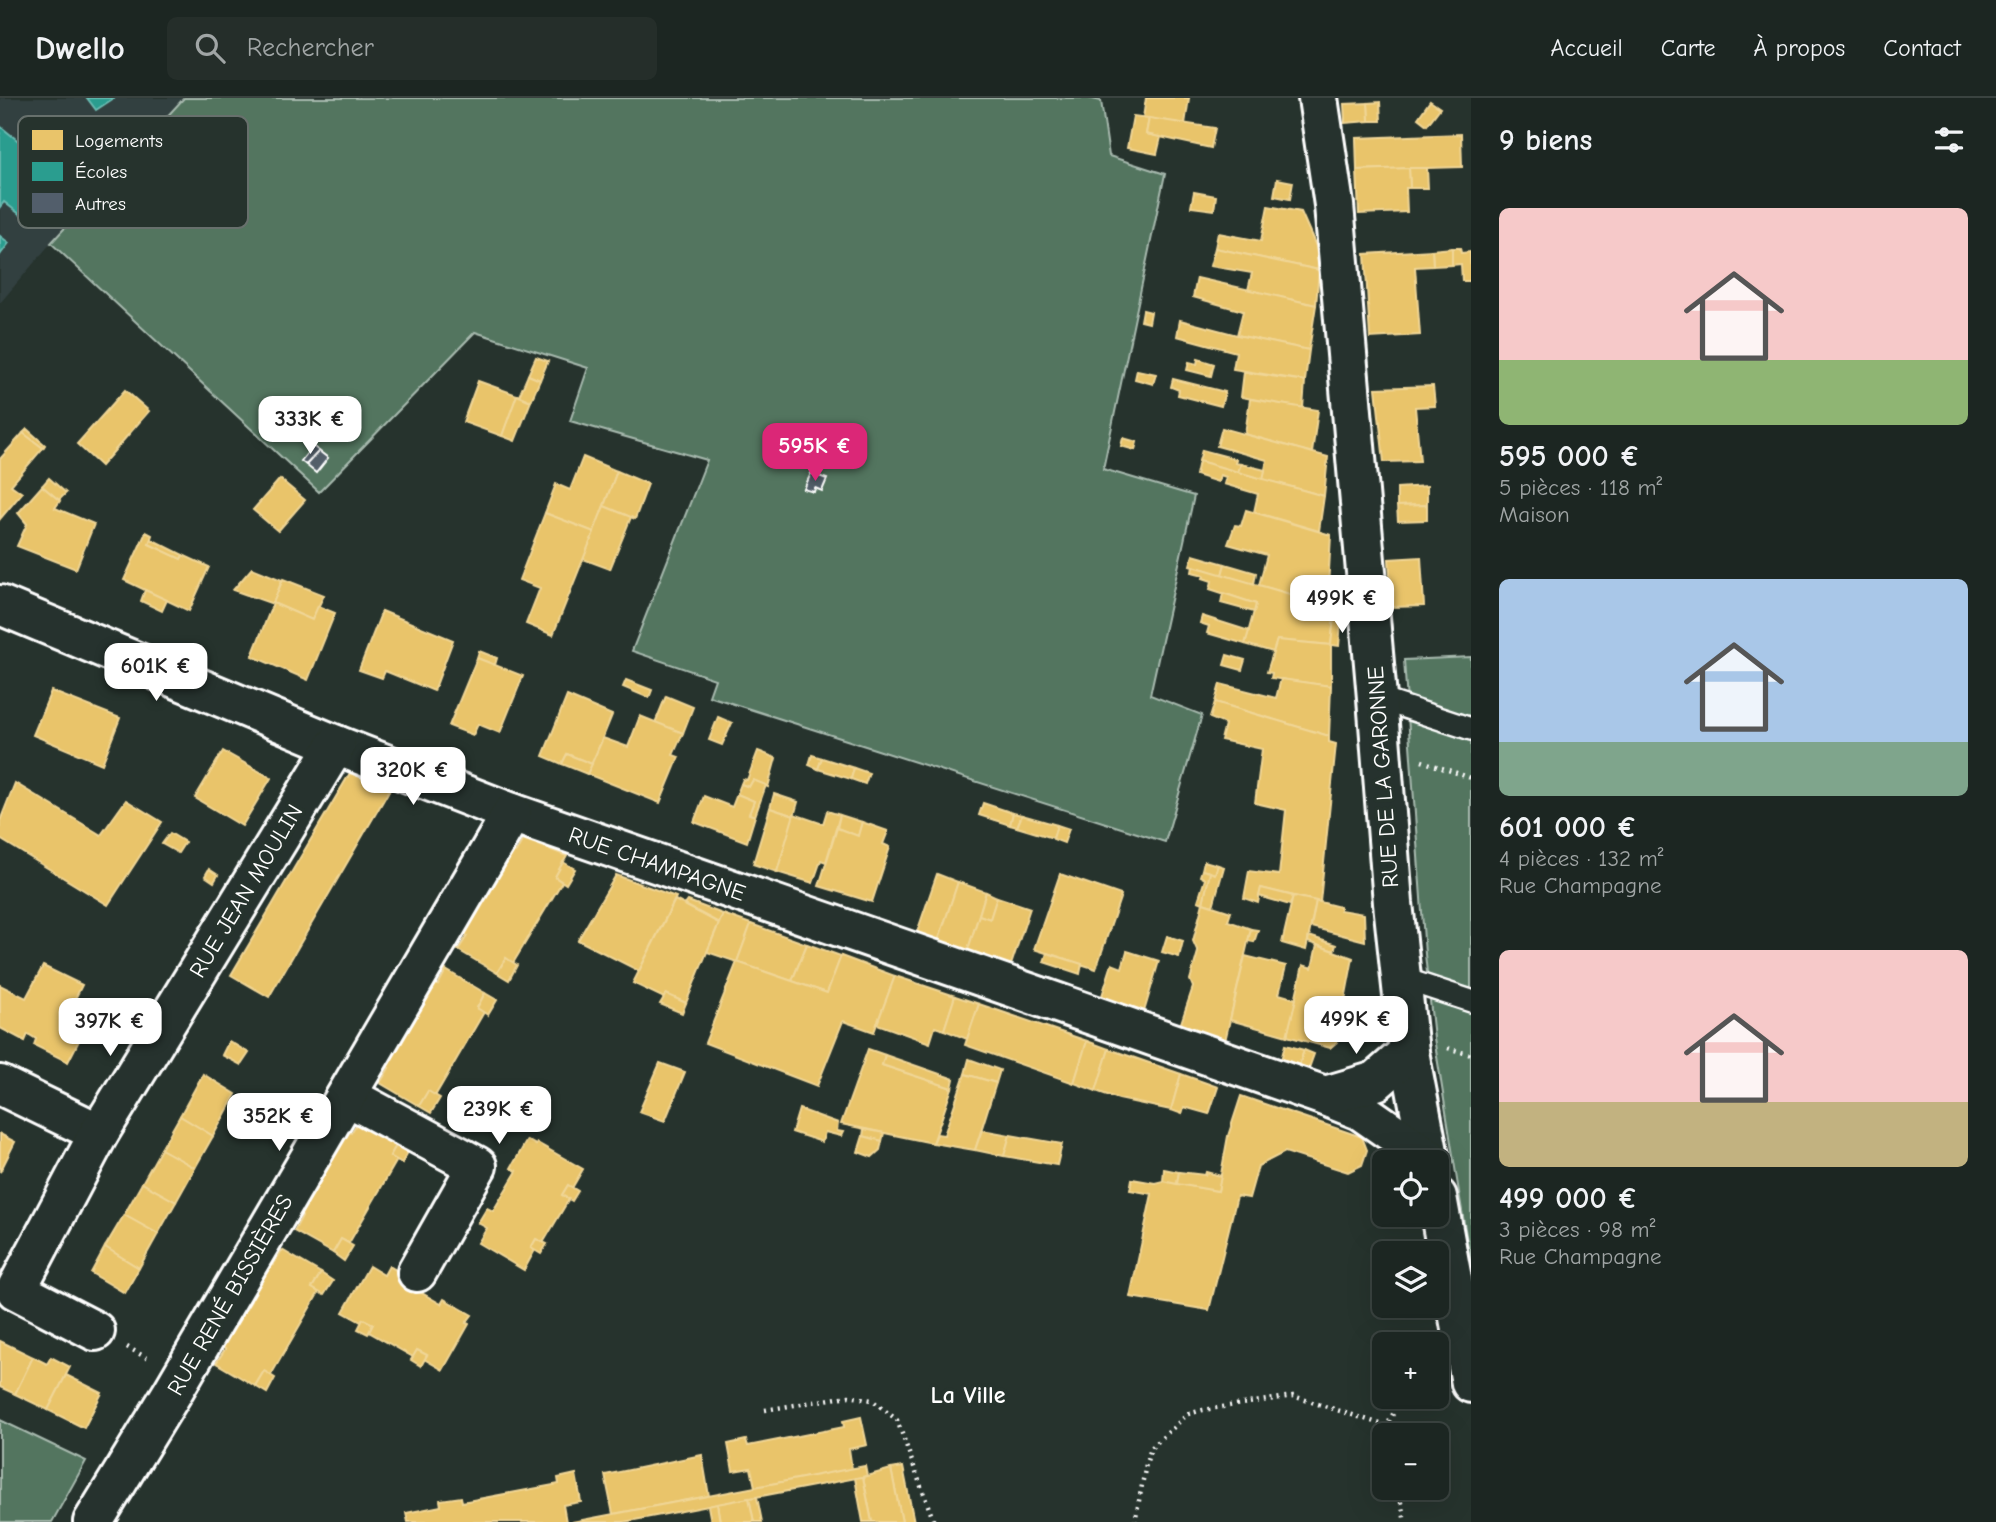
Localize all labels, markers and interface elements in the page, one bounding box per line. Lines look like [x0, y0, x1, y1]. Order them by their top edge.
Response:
search box [167, 17, 657, 80]
text: Dwello [35, 29, 125, 67]
icon: search [191, 29, 229, 67]
text: Rechercher [247, 33, 374, 63]
text: Accueil [1551, 34, 1623, 62]
text: Carte [1661, 34, 1716, 62]
text: À propos [1754, 34, 1845, 62]
text: Contact [1883, 34, 1961, 62]
legend [18, 116, 248, 228]
icon: filters [1930, 121, 1968, 159]
text: 9 biens [1499, 123, 1592, 158]
text: Logements [75, 130, 163, 152]
text: Écoles [75, 161, 127, 183]
text: Autres [75, 193, 126, 215]
icon: home [1671, 253, 1797, 379]
pin: 333K € [253, 396, 367, 456]
text: 333K € [274, 405, 346, 432]
pin: 595K € [758, 424, 872, 483]
text: 595K € [778, 432, 852, 459]
text: 595 000 € [1499, 439, 1640, 474]
text: 5 pièces · 118 m² [1499, 474, 1662, 501]
text: Maison [1499, 501, 1570, 528]
pin: 499K € [1285, 575, 1399, 635]
text: 499K € [1306, 584, 1378, 611]
icon: home [1671, 624, 1797, 750]
pin: 601K € [99, 644, 213, 703]
text: 601K € [120, 652, 192, 679]
street label: RUE DE LA GARONNE [1362, 665, 1404, 889]
pin: 320K € [356, 748, 470, 807]
text: 320K € [377, 756, 449, 783]
street label: RUE JEAN MOULIN [184, 800, 308, 982]
text: 601 000 € [1499, 810, 1637, 845]
street label: RUE CHAMPAGNE [565, 821, 749, 907]
text: 4 pièces · 132 m² [1499, 845, 1664, 872]
text: Rue Champagne [1499, 872, 1662, 899]
icon: home [1671, 995, 1797, 1121]
pin: 499K € [1299, 996, 1413, 1056]
pin: 397K € [53, 998, 167, 1058]
text: 499K € [1320, 1005, 1392, 1032]
text: 397K € [75, 1007, 145, 1034]
pin: 239K € [442, 1086, 556, 1146]
pin: 352K € [222, 1094, 336, 1153]
text: 239K € [463, 1095, 535, 1122]
text: 352K € [243, 1102, 315, 1129]
map controls [1372, 1150, 1449, 1500]
button: locate [1372, 1150, 1449, 1227]
text: 499 000 € [1499, 1181, 1638, 1216]
street label: RUE RENÉ BISSIÈRES [161, 1190, 299, 1400]
text: 3 pièces · 98 m² [1499, 1216, 1655, 1243]
button: layers [1372, 1241, 1449, 1318]
text: Rue Champagne [1499, 1243, 1662, 1270]
button: + [1372, 1332, 1449, 1409]
district label: La Ville [931, 1381, 1006, 1409]
button: − [1372, 1423, 1449, 1500]

